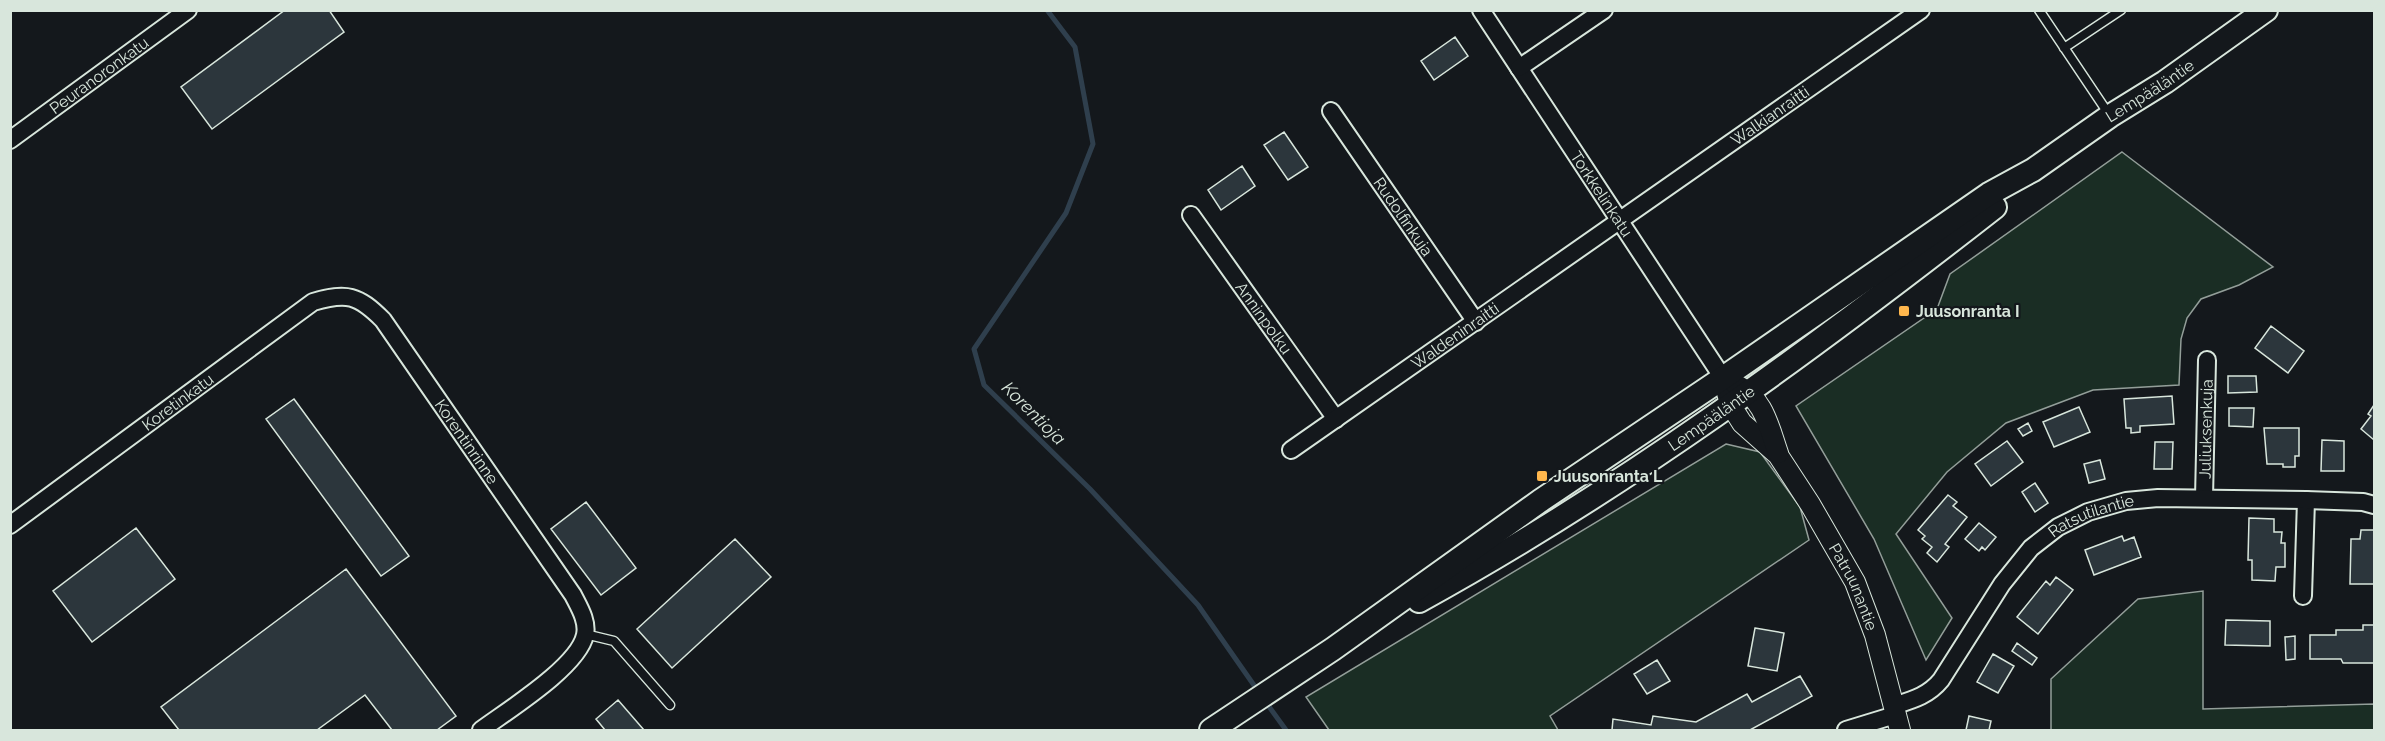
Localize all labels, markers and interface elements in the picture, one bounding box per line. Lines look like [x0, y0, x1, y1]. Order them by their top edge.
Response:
street label: Peuranoronkatu [46, 33, 152, 118]
street label: Lempääläntie [2102, 55, 2197, 126]
street label: Walkianraitti [1727, 82, 1813, 149]
street label: Torkkelinkatu [1567, 148, 1637, 240]
street label: Rudolfinkuja [1370, 173, 1437, 260]
street label: Anninpolku [1232, 278, 1296, 357]
street label: Waldeninraitti [1407, 298, 1502, 373]
place label: Juusonranta I [1916, 302, 2019, 321]
marker: Juusonranta I [1897, 304, 1911, 318]
street label: Koretinkatu [138, 369, 217, 434]
water label: Korentioja [998, 377, 1070, 449]
street label: Juliuksenkuja [2195, 379, 2216, 479]
street label: Lempääläntie [1664, 381, 1758, 455]
street label: Korentinrinne [431, 396, 503, 488]
place label: Juusonranta L [1554, 467, 1663, 486]
marker: Juusonranta L [1535, 469, 1549, 483]
street label: Ratsutilantie [2044, 491, 2135, 541]
street label: Patruunantie [1825, 540, 1882, 633]

